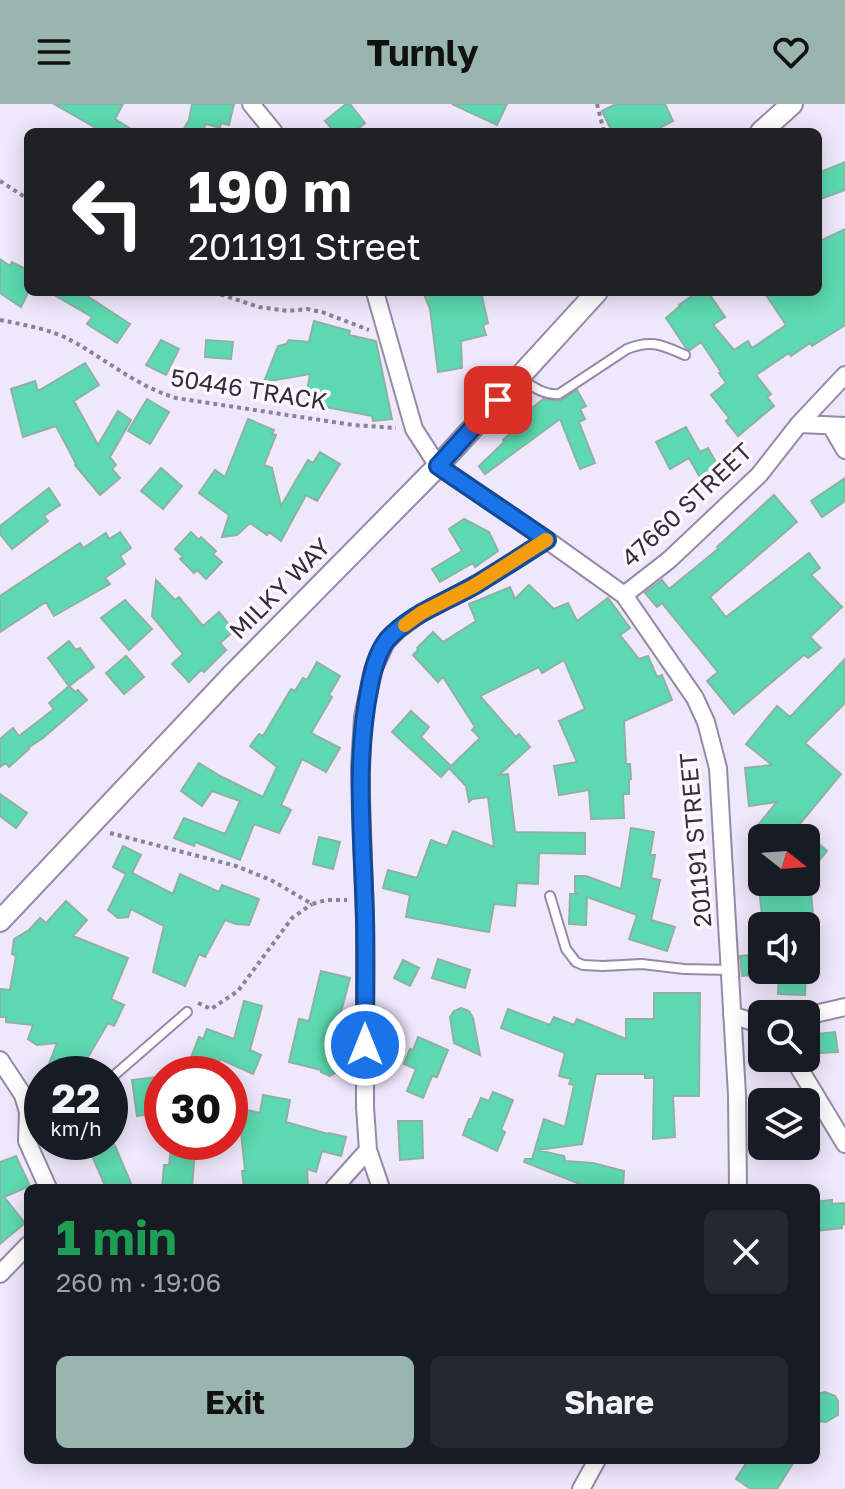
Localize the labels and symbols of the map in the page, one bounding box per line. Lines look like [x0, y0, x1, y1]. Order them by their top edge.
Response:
street label: 50446 TRACK [169, 362, 330, 415]
pin [464, 366, 532, 434]
street label: 47660 STREET [615, 436, 757, 572]
street label: MILKY WAY [222, 531, 336, 644]
street label: 201191 STREET [672, 752, 717, 929]
north arrow [748, 824, 820, 896]
position arrow [323, 1003, 407, 1087]
speed limit sign: 30 [144, 1056, 248, 1160]

